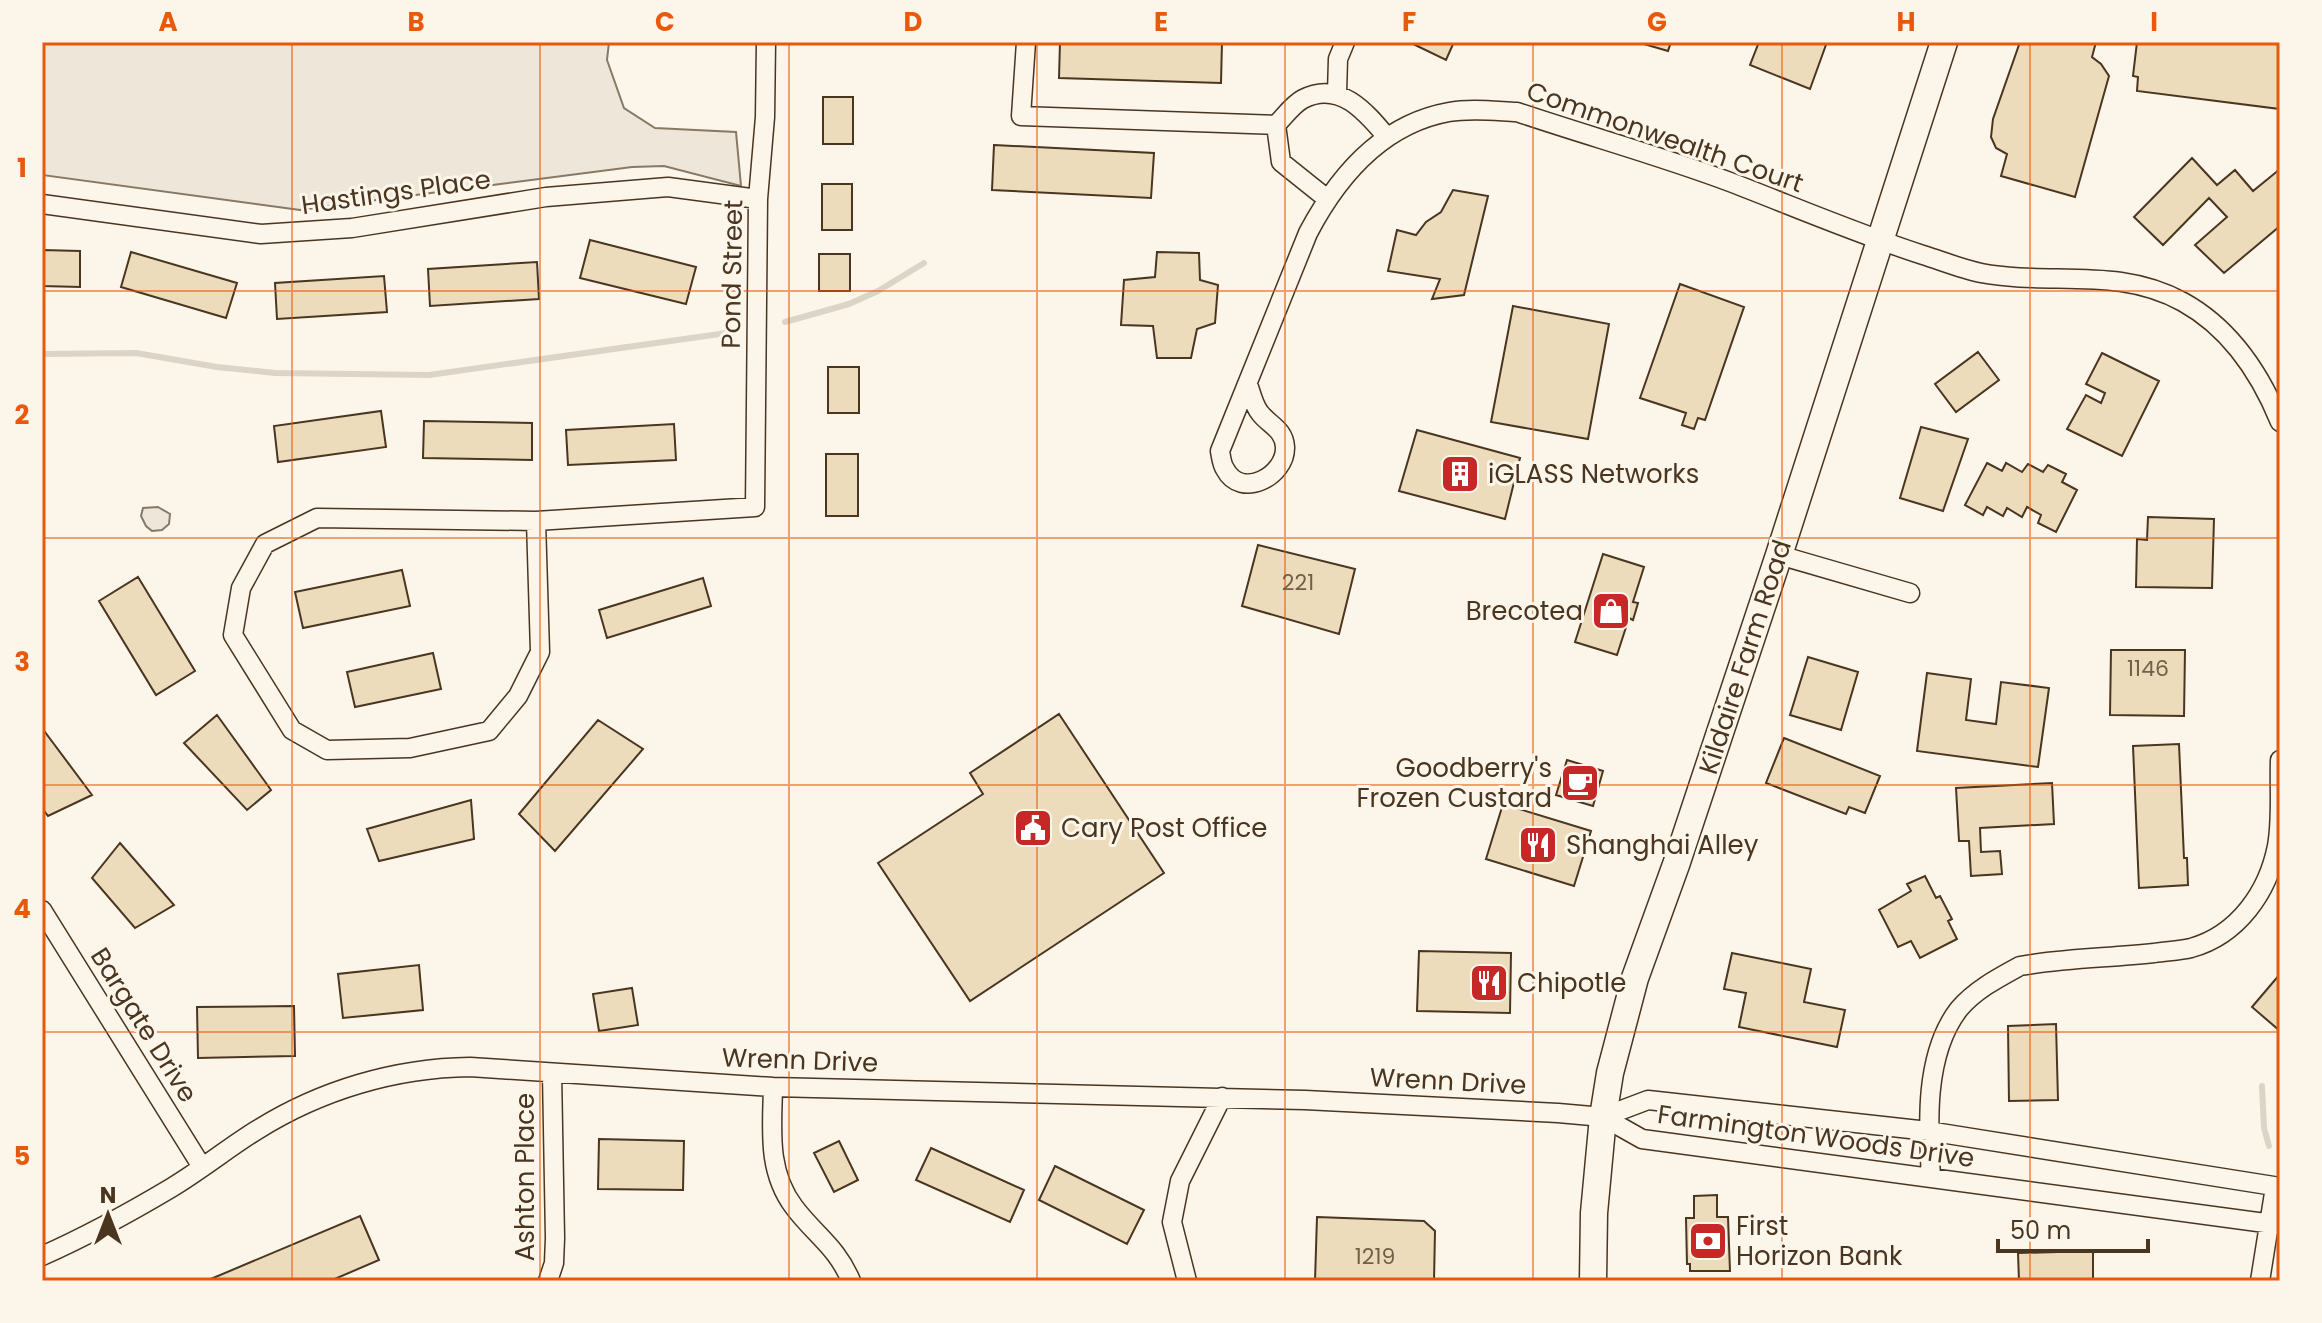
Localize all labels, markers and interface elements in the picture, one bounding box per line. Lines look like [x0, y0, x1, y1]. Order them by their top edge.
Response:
text: A [158, 4, 178, 40]
text: B [407, 4, 425, 40]
text: C [655, 4, 675, 40]
text: D [904, 4, 923, 40]
text: E [1154, 4, 1168, 40]
text: F [1402, 4, 1416, 40]
text: G [1647, 4, 1667, 40]
text: H [1896, 4, 1916, 40]
text: I [2150, 4, 2158, 40]
street label: Commonwealth Court [1522, 73, 1808, 201]
text: 1 [17, 150, 27, 186]
street label: Hastings Place [299, 161, 493, 223]
street label: Pond Street [713, 199, 751, 349]
text: 2 [15, 397, 30, 433]
building icon: iGLASS Networks [1439, 453, 1481, 495]
place label: iGLASS Networks [1488, 456, 1699, 492]
street label: Kildaire Farm Road [1690, 535, 1800, 779]
house number: 221 [1282, 567, 1314, 598]
shop icon: Brecotea [1590, 590, 1632, 632]
place label: Brecotea [1466, 593, 1583, 629]
text: 3 [14, 644, 30, 680]
house number: 1146 [2127, 653, 2169, 684]
place label: Goodberry's Frozen Custard [1356, 750, 1552, 816]
cafe icon: Goodberry's Frozen Custard [1559, 762, 1601, 804]
public building icon: Cary Post Office [1012, 807, 1054, 849]
place label: Cary Post Office [1061, 810, 1267, 846]
restaurant icon: Shanghai Alley [1517, 824, 1559, 866]
place label: Shanghai Alley [1566, 827, 1759, 863]
text: 4 [13, 891, 31, 927]
street label: Bargate Drive [82, 941, 206, 1109]
restaurant icon: Chipotle [1468, 962, 1510, 1004]
place label: Chipotle [1517, 965, 1626, 1001]
street label: Wrenn Drive [721, 1039, 879, 1081]
street label: Wrenn Drive [1369, 1059, 1527, 1103]
street label: Ashton Place [507, 1093, 543, 1261]
street label: Farmington Woods Drive [1655, 1096, 1977, 1176]
text: 5 [14, 1138, 30, 1174]
north arrow [68, 1175, 148, 1255]
text: N [100, 1180, 116, 1211]
scale bar [1998, 1203, 2148, 1253]
place label: First Horizon Bank [1736, 1208, 1903, 1274]
text: 50 m [2010, 1214, 2071, 1247]
bank icon: First Horizon Bank [1687, 1220, 1729, 1262]
house number: 1219 [1355, 1241, 1395, 1272]

